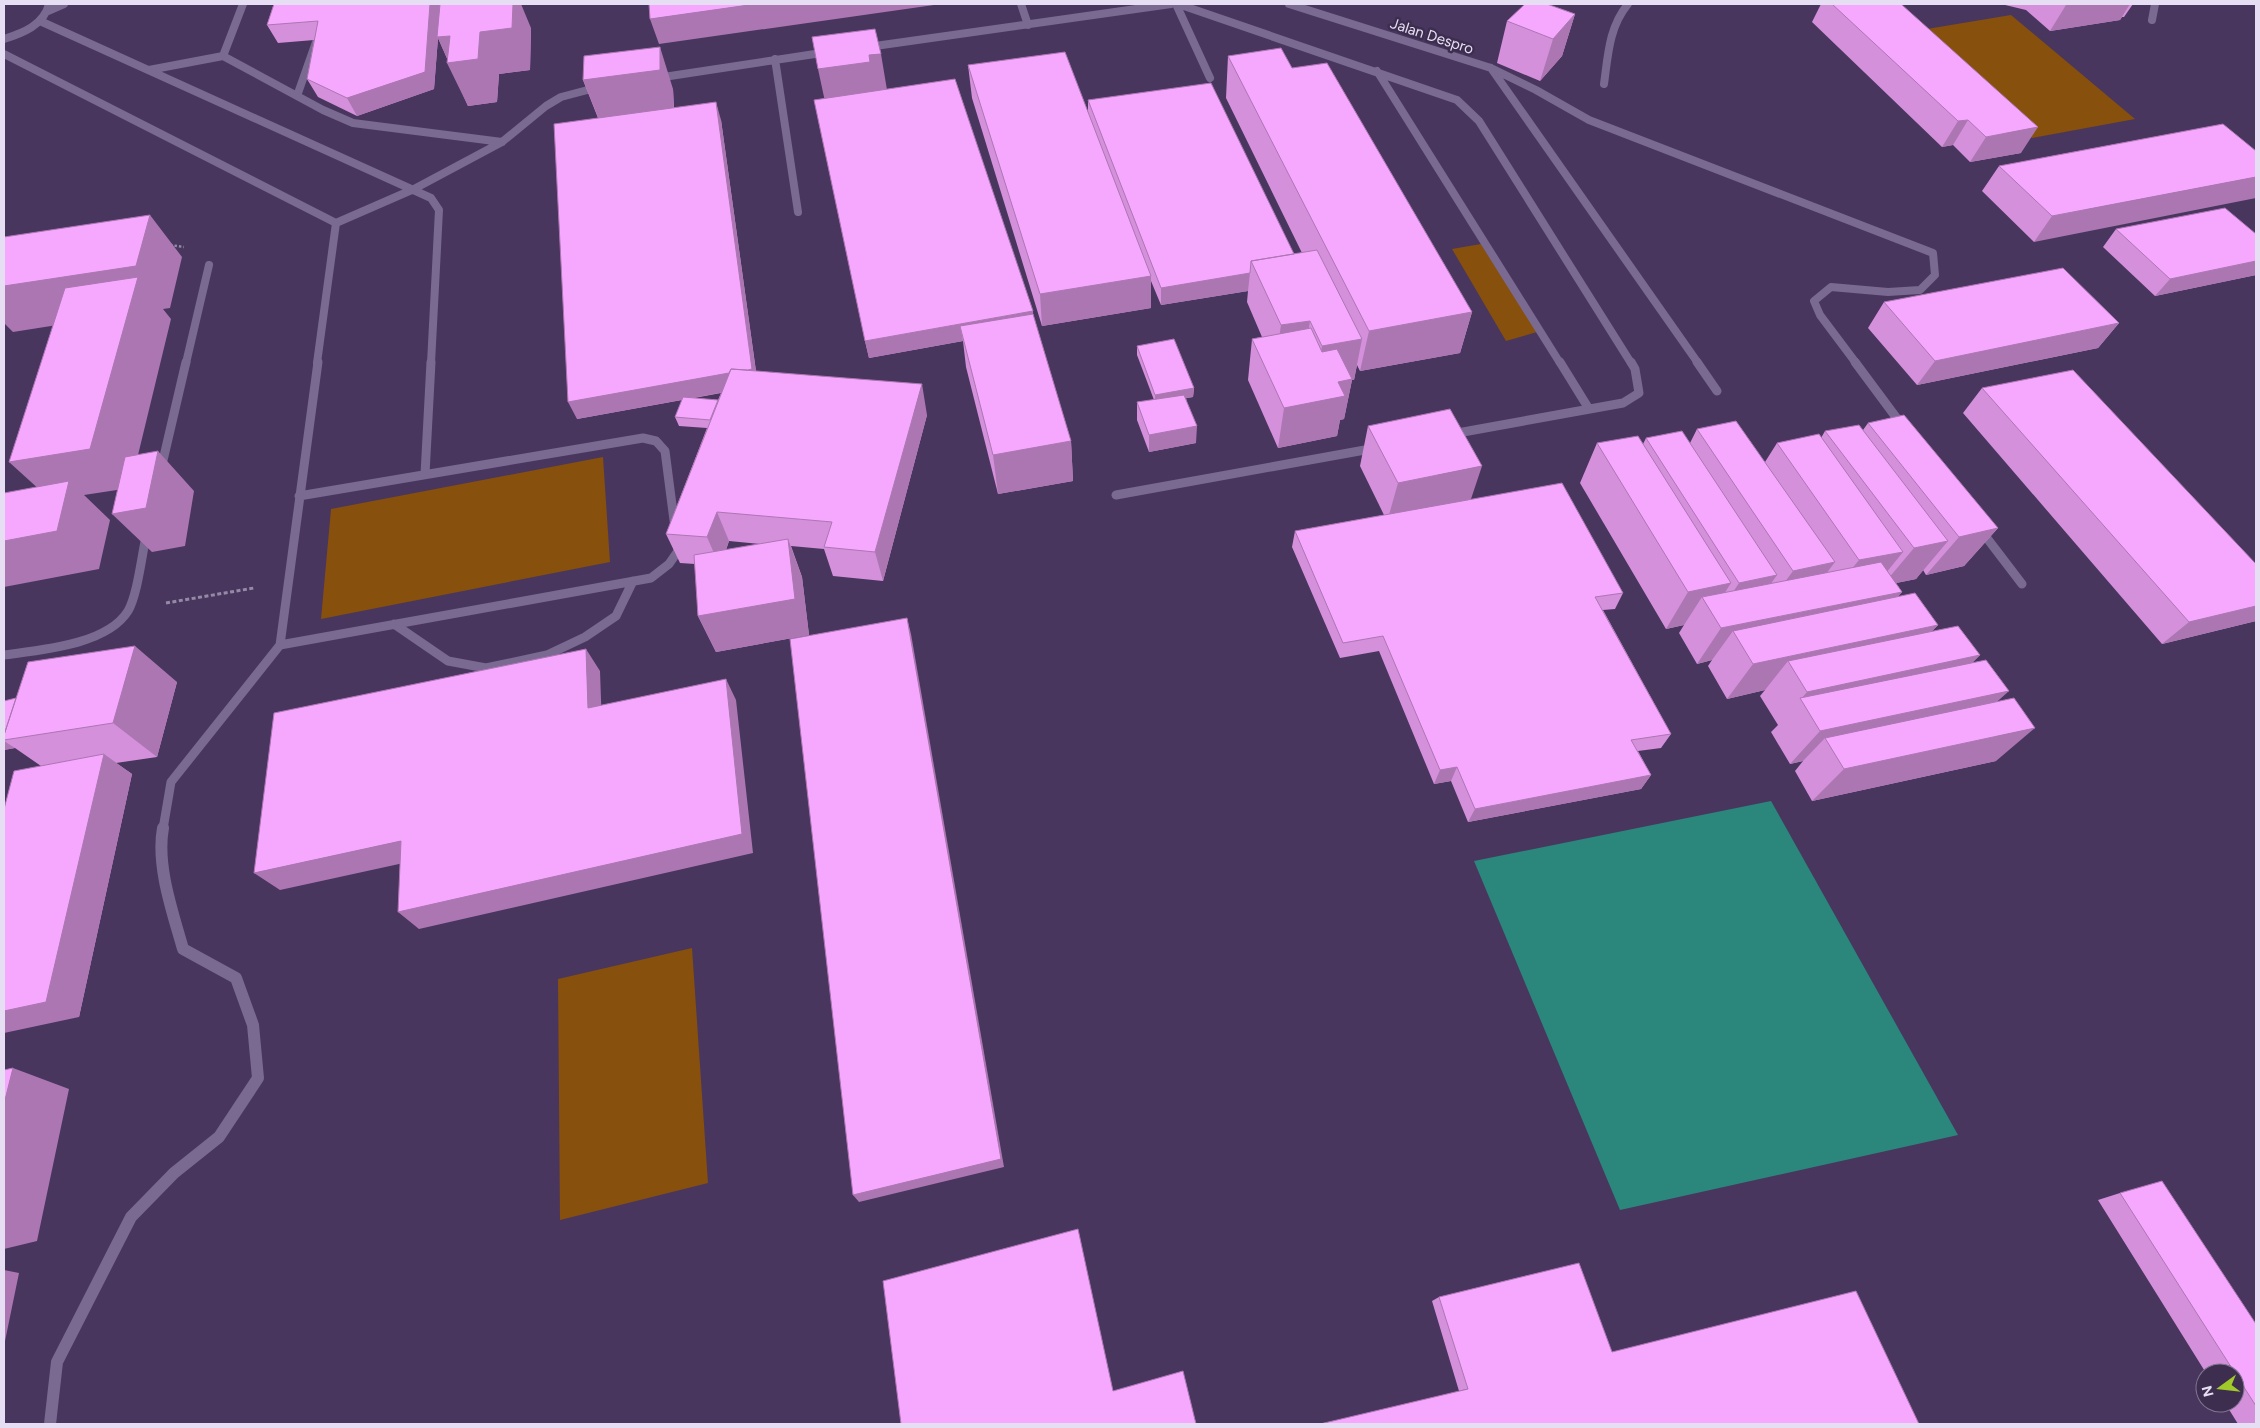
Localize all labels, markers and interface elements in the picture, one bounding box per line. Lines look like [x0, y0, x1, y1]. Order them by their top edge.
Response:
street label: Jalan Despro [1388, 14, 1476, 58]
north arrow [2195, 1363, 2245, 1413]
text: N [2198, 1384, 2218, 1399]

